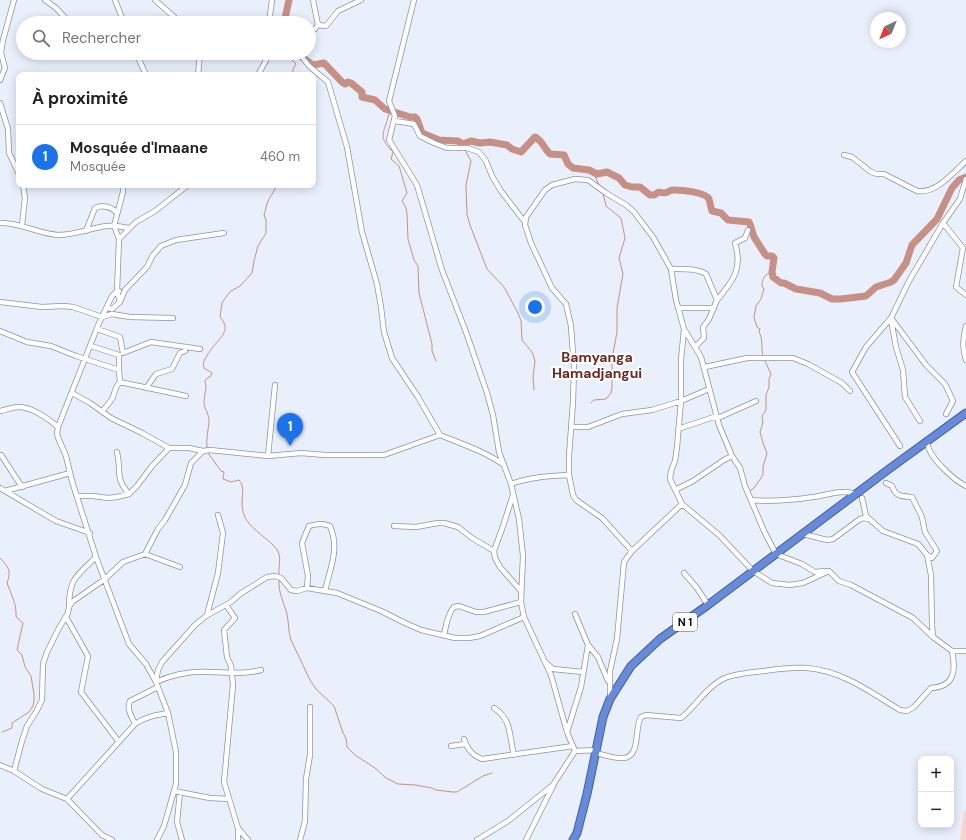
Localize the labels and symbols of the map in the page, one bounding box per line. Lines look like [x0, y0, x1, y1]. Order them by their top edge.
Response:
north arrow [870, 12, 906, 48]
your location [525, 297, 545, 317]
district label: Bamyanga Hamadjangui [552, 348, 642, 382]
pin: 1 [277, 413, 303, 446]
road number: N 1 [673, 613, 697, 631]

